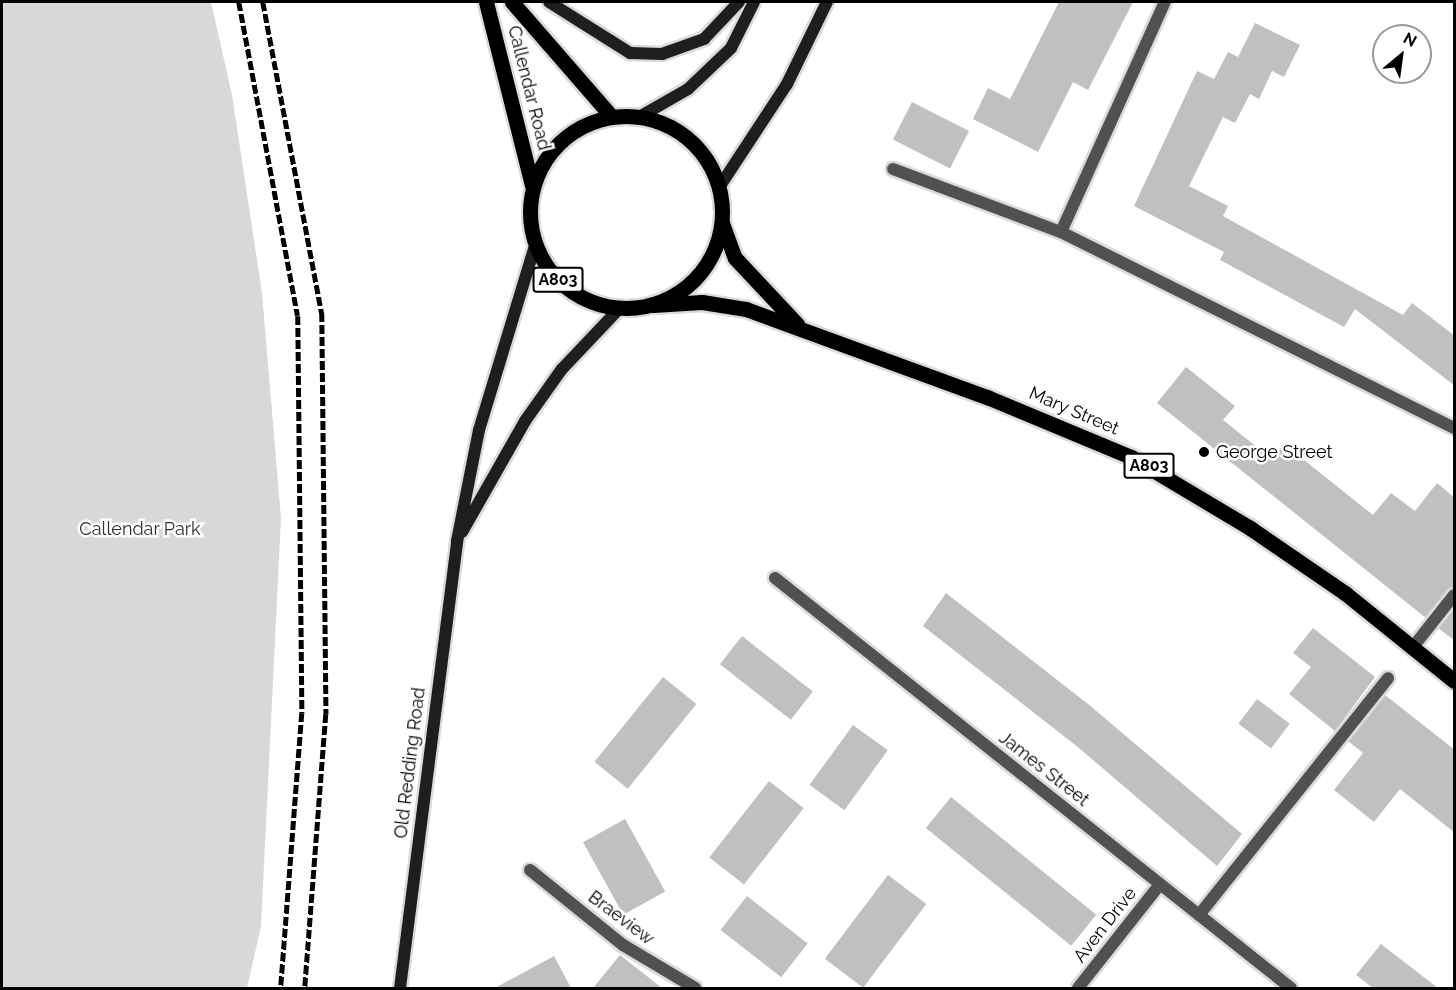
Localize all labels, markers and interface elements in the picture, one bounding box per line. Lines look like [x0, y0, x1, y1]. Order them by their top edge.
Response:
street label: Callendar Road [503, 23, 555, 153]
north arrow [1372, 24, 1432, 84]
text: N [1400, 28, 1420, 51]
road number: A803 [532, 267, 584, 293]
street label: Mary Street [1026, 382, 1122, 440]
place label: George Street [1216, 441, 1332, 463]
marker: George Street [1197, 445, 1211, 459]
road number: A803 [1124, 453, 1174, 479]
park label: Callendar Park [79, 518, 201, 540]
street label: Old Redding Road [390, 686, 430, 840]
street label: James Street [995, 727, 1093, 811]
street label: Aven Drive [1069, 883, 1141, 967]
street label: Braeview [584, 886, 658, 950]

